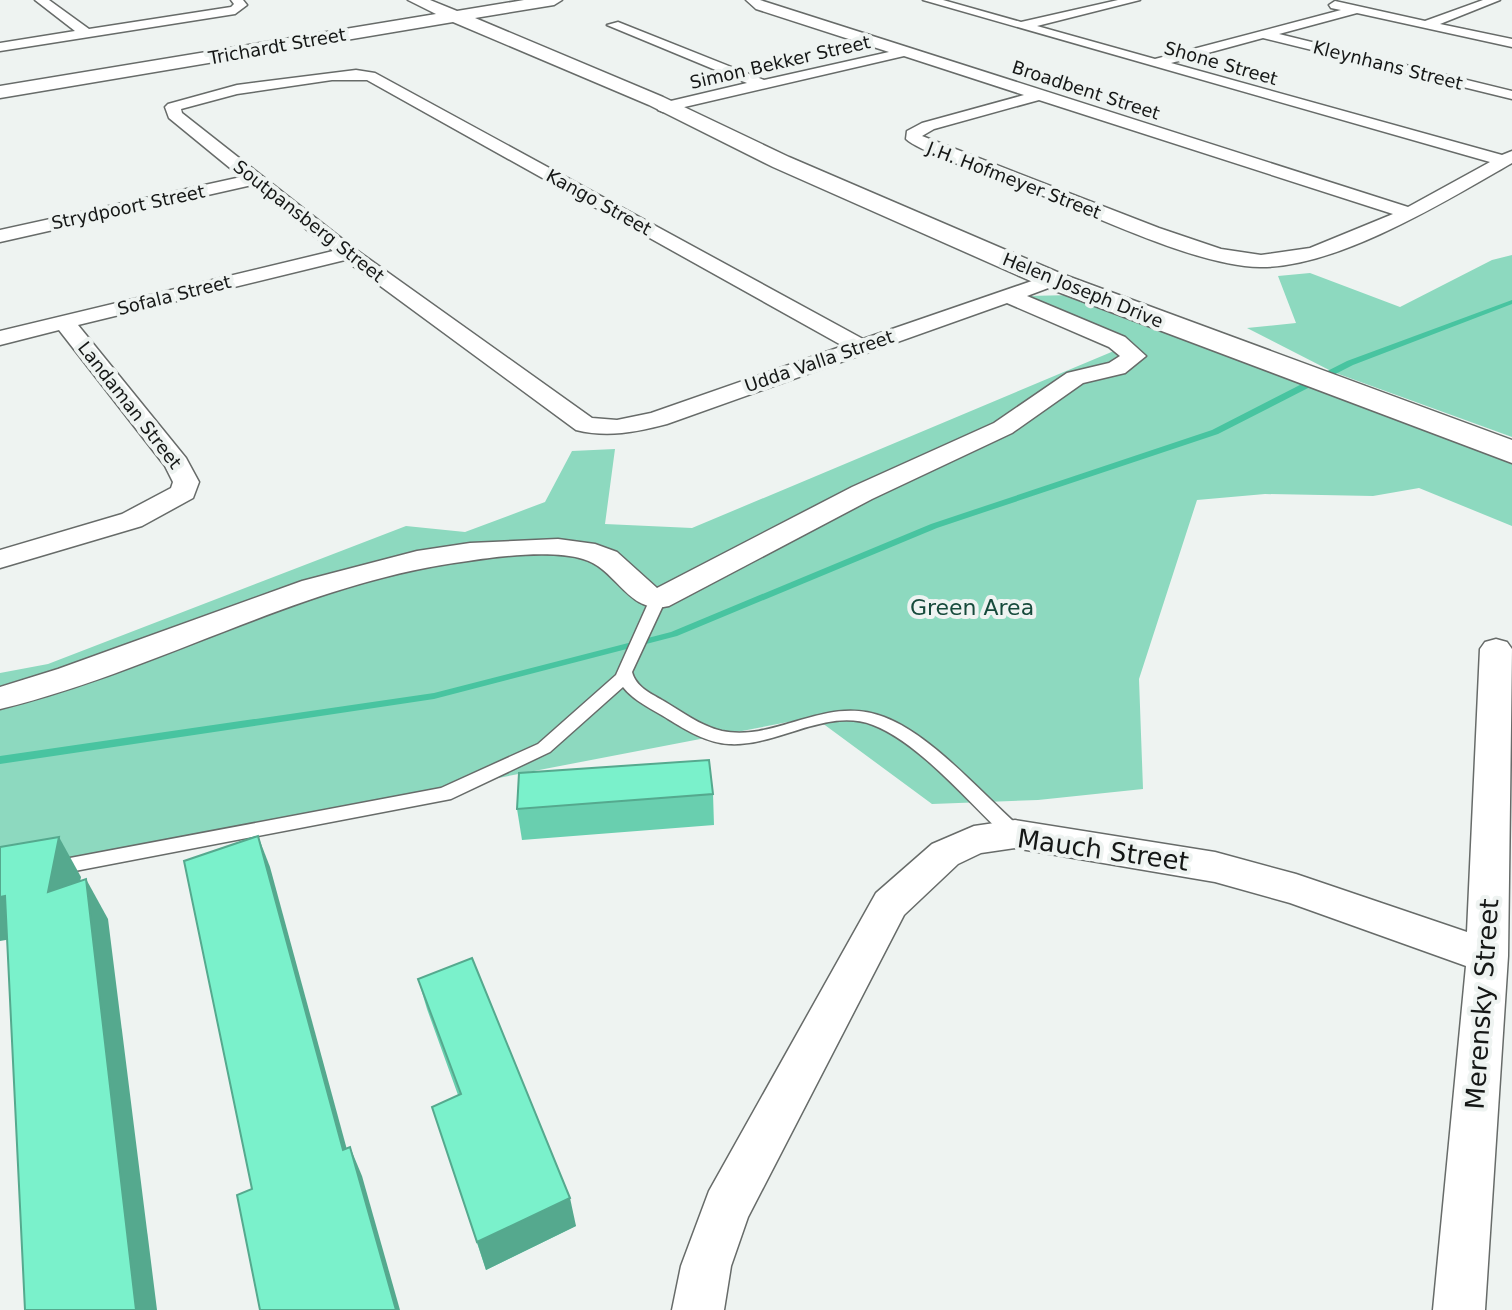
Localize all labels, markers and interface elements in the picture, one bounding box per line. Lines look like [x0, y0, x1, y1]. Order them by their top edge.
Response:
street label: Trichardt Street [206, 24, 347, 69]
street label: Simon Bekker Street [688, 31, 872, 93]
street label: Kleynhans Street [1311, 36, 1465, 94]
street label: Shone Street [1162, 37, 1280, 89]
street label: Broadbent Street [1009, 56, 1163, 124]
street label: J.H. Hofmeyer Street [923, 137, 1104, 223]
street label: Soutpansberg Street [229, 156, 389, 286]
street label: Kango Street [543, 165, 655, 239]
street label: Strydpoort Street [49, 180, 207, 234]
street label: Helen Joseph Drive [1000, 248, 1166, 332]
street label: Sofala Street [115, 271, 233, 319]
street label: Udda Valla Street [742, 326, 896, 396]
street label: Landaman Street [74, 337, 186, 473]
park label: Green Area [910, 595, 1034, 620]
street label: Mauch Street [1015, 823, 1191, 877]
street label: Merensky Street [1460, 898, 1504, 1110]

